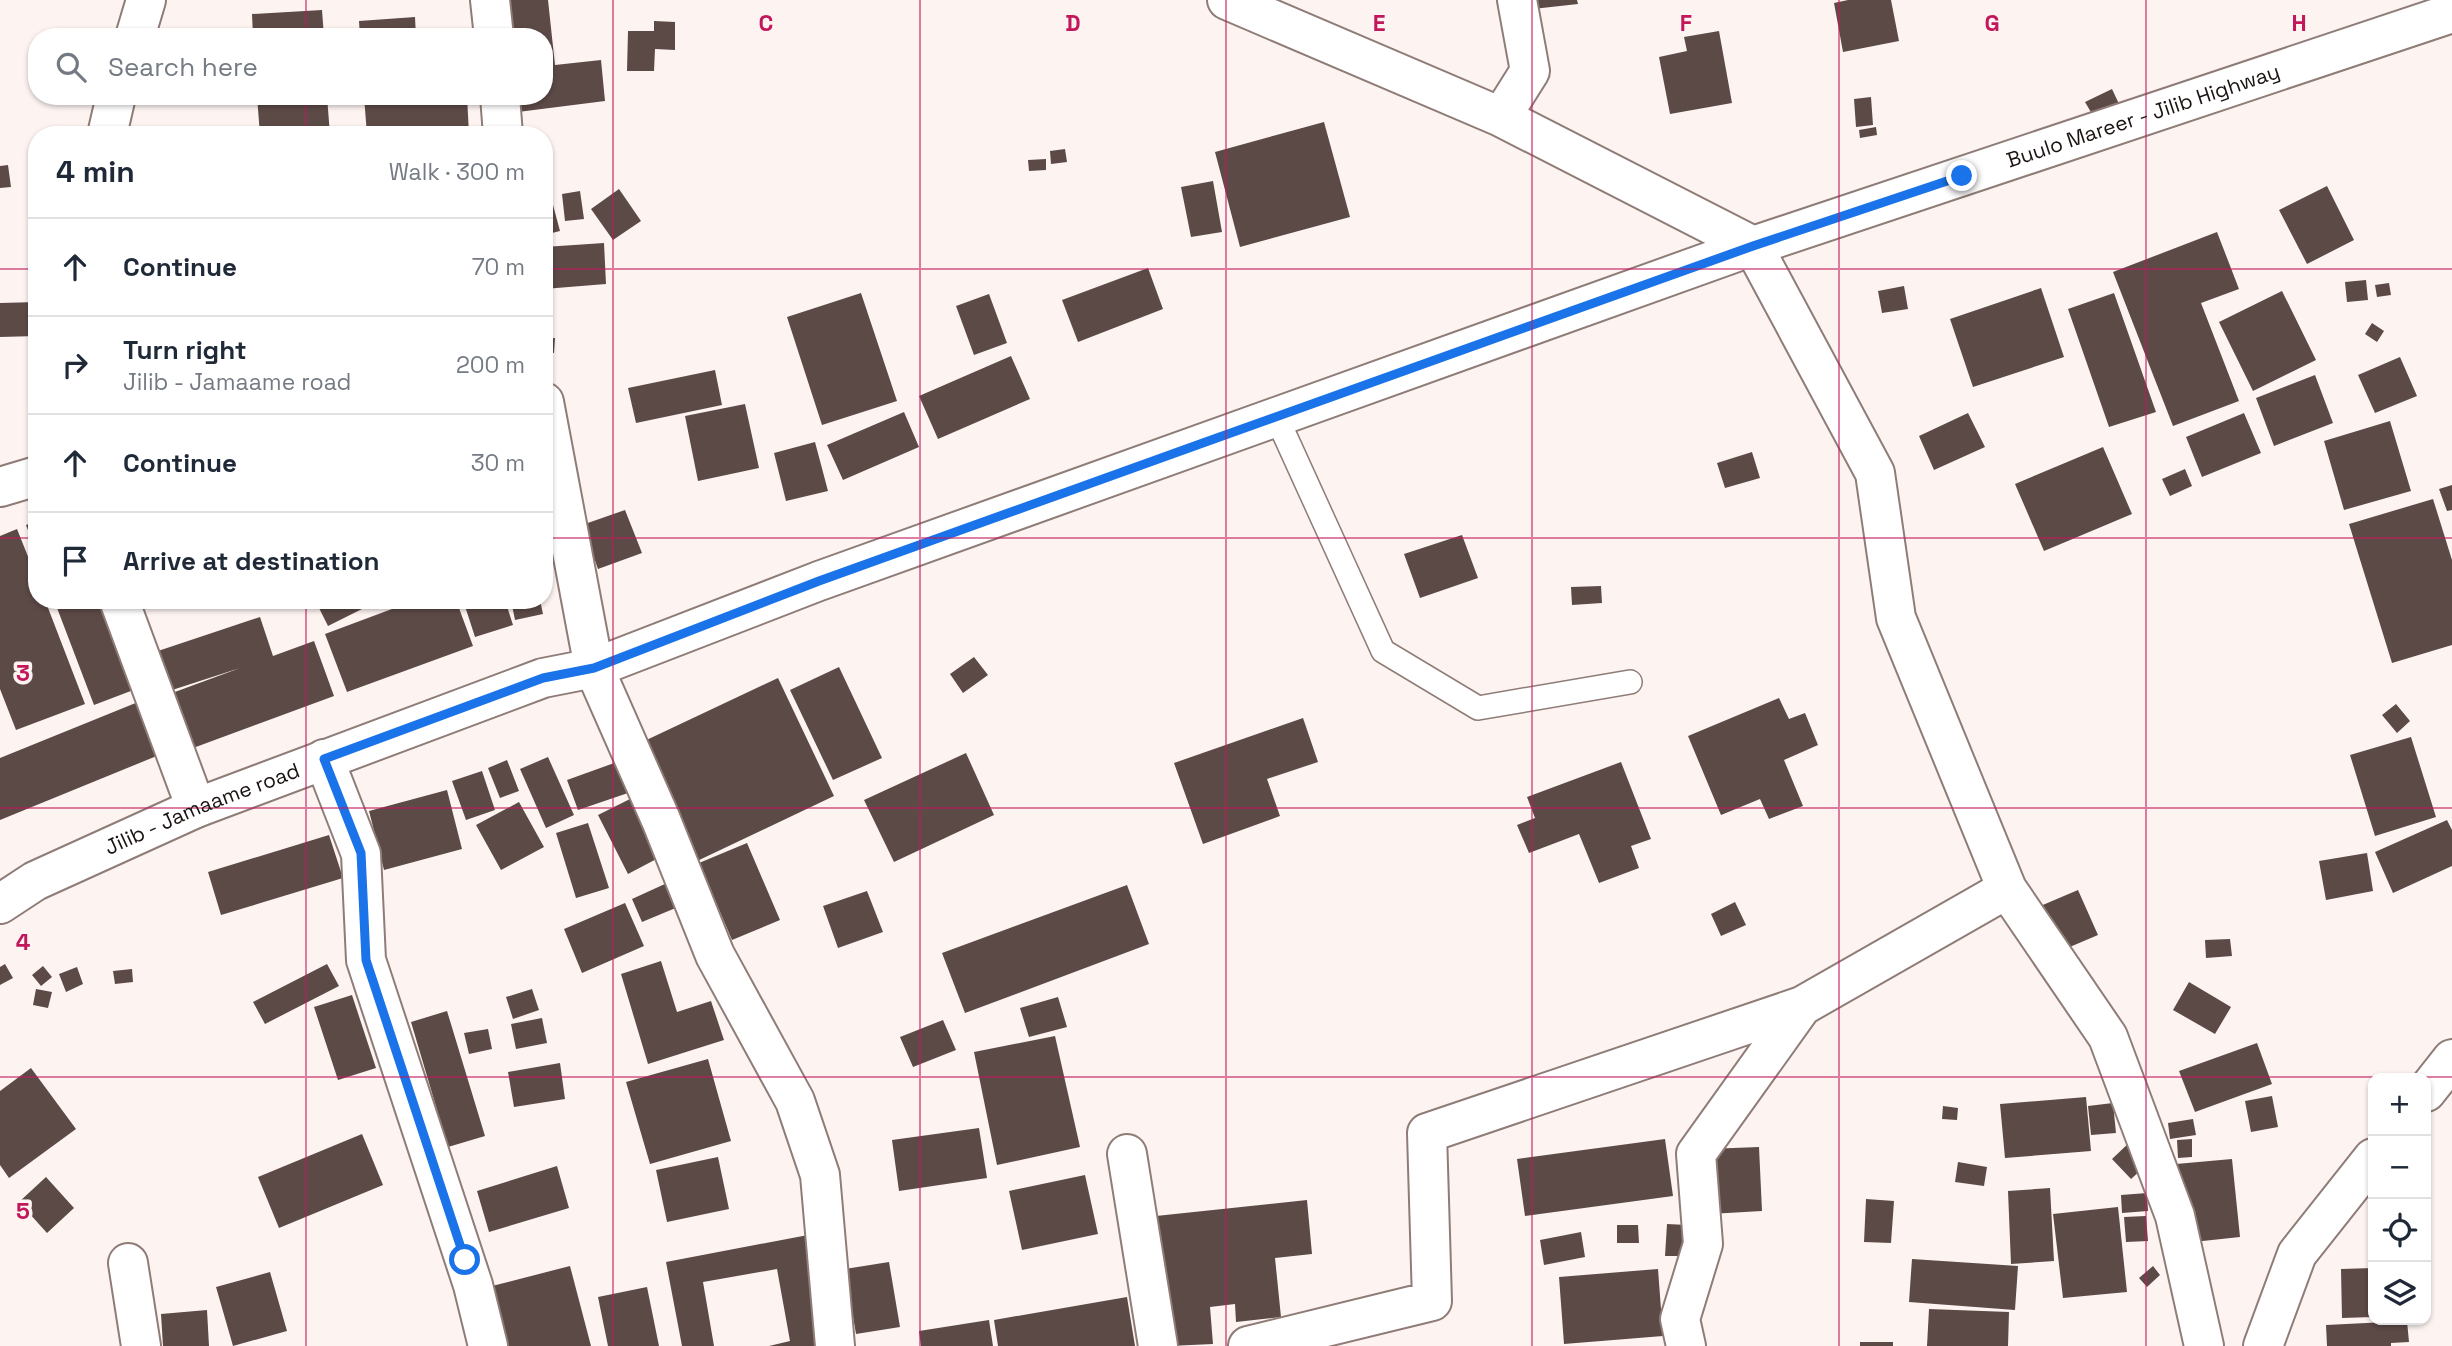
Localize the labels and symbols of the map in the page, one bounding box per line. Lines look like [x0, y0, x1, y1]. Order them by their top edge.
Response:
text: C [759, 8, 773, 38]
text: D [1065, 8, 1081, 38]
text: E [1373, 8, 1385, 38]
text: F [1680, 8, 1692, 38]
text: G [1984, 8, 2000, 38]
text: H [2291, 8, 2307, 38]
street label: Buulo Mareer - Jilib Highway [2003, 57, 2283, 174]
route end [1946, 160, 1977, 191]
text: 3 [16, 658, 30, 688]
street label: Jilib - Jamaame road [100, 756, 303, 861]
text: 4 [16, 927, 31, 957]
text: 5 [16, 1196, 30, 1226]
route start [449, 1244, 480, 1275]

